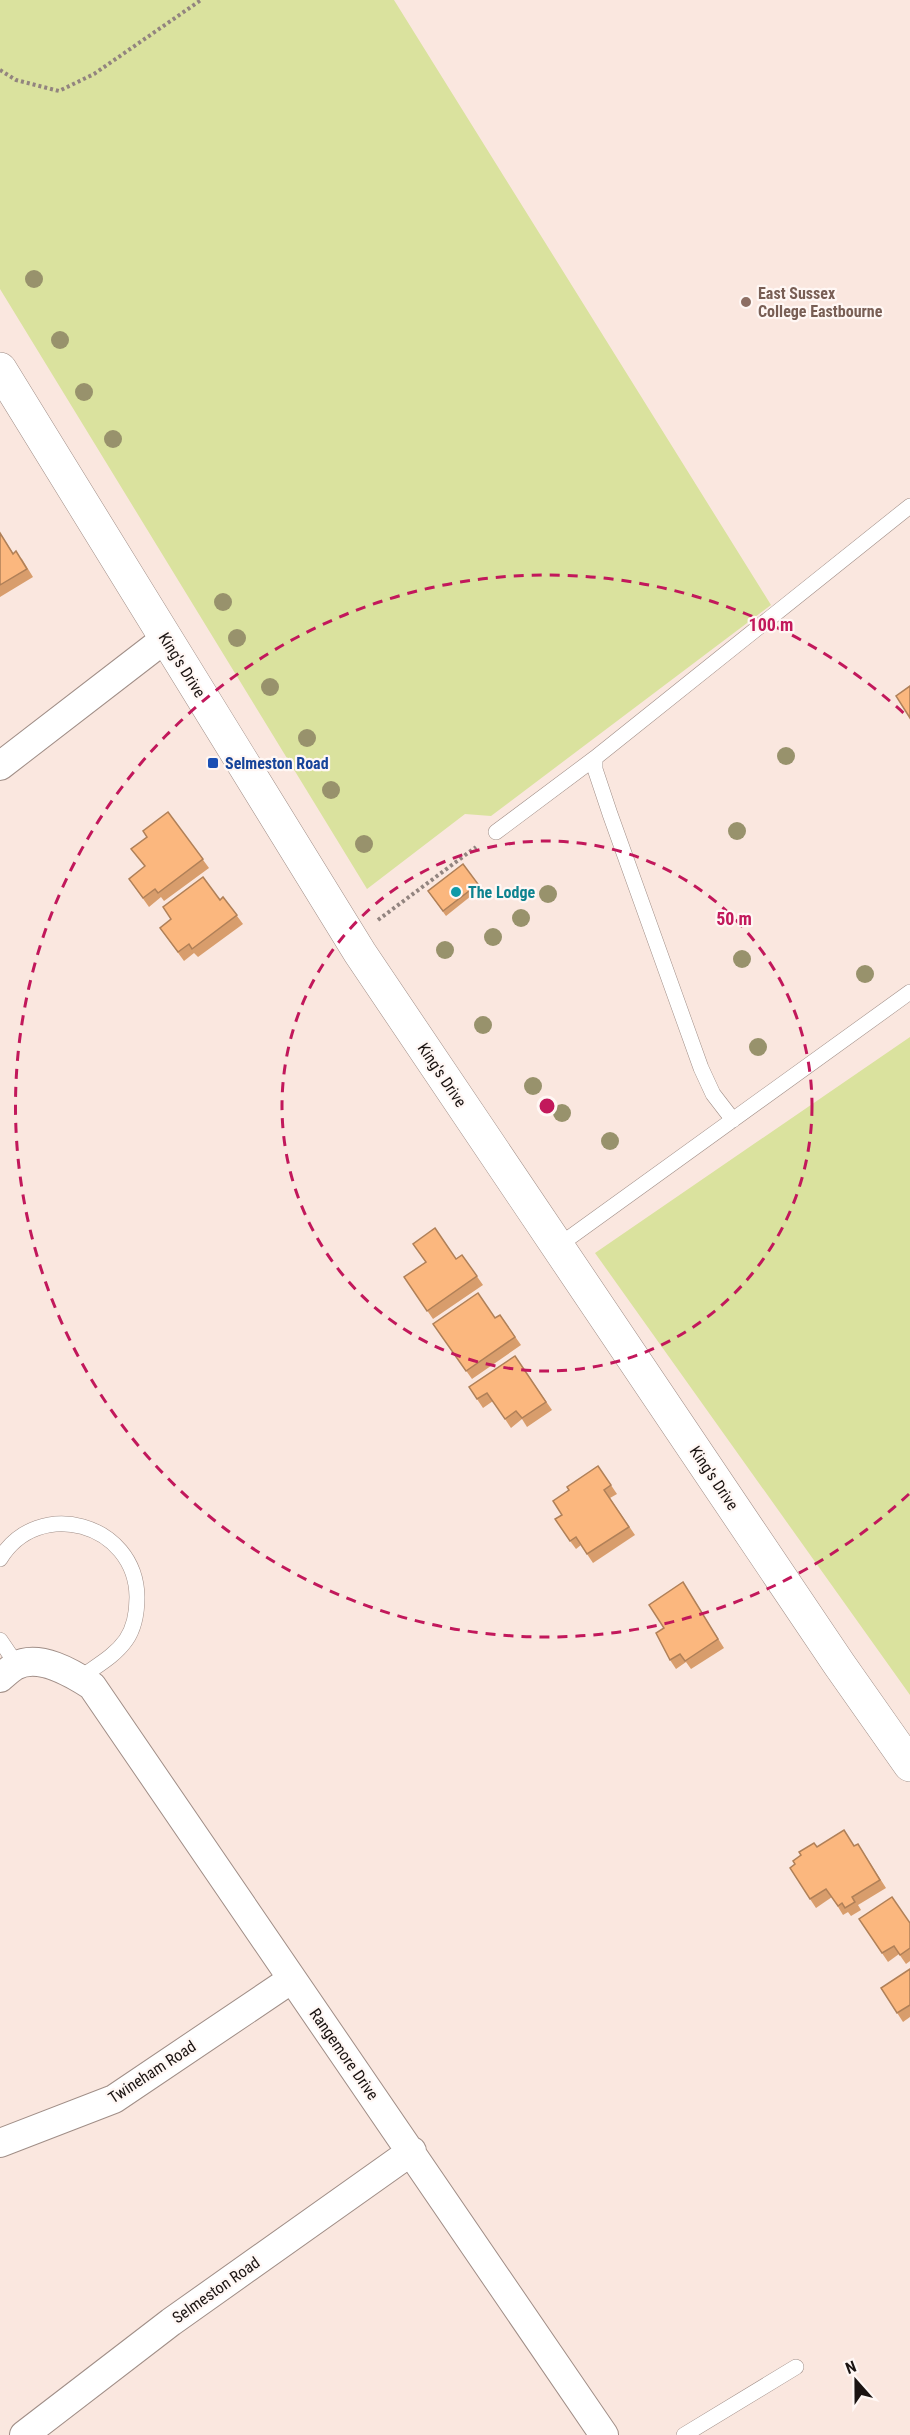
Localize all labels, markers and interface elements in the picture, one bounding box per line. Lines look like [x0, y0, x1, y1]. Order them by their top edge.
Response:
place label: East Sussex College Eastbourne [758, 284, 883, 321]
marker: East Sussex College Eastbourne [739, 295, 753, 309]
text: 100 m [749, 614, 793, 635]
street label: King's Drive [155, 629, 209, 701]
place label: Selmeston Road [225, 754, 329, 773]
marker: Selmeston Road [206, 756, 220, 770]
place label: The Lodge [468, 883, 536, 902]
marker: The Lodge [449, 885, 463, 899]
text: 50 m [716, 908, 752, 929]
street label: King's Drive [414, 1039, 470, 1111]
centre of rings [537, 1096, 557, 1116]
street label: King's Drive [686, 1442, 742, 1514]
street label: Rangemore Drive [305, 2005, 383, 2103]
street label: Twineham Road [105, 2037, 199, 2107]
street label: Selmeston Road [169, 2253, 263, 2327]
north arrow [826, 2351, 886, 2411]
text: N [843, 2357, 859, 2378]

